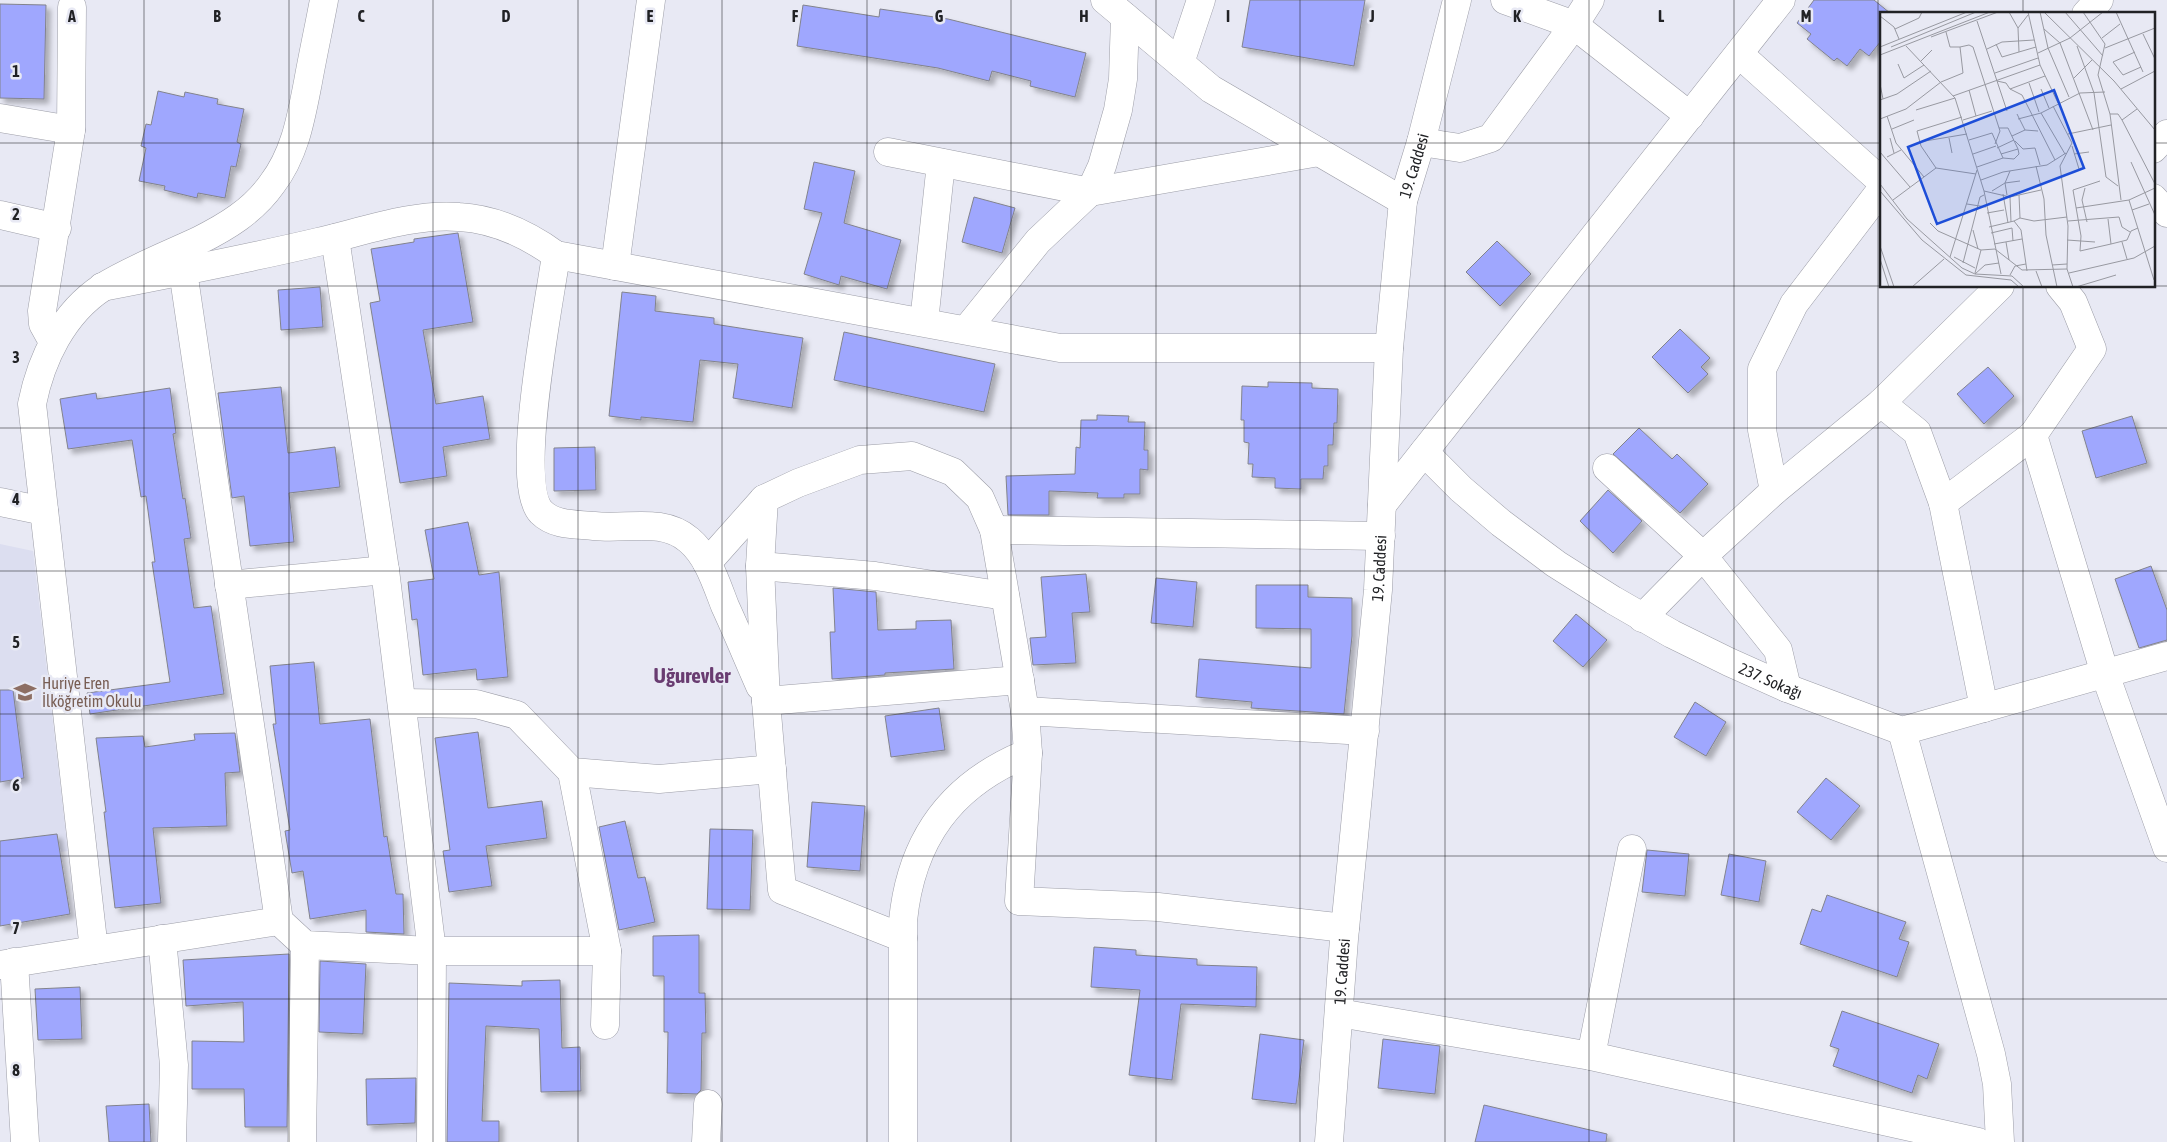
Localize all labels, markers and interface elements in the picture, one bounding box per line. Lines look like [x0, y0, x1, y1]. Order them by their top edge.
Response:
text: A [67, 7, 76, 25]
text: B [213, 7, 221, 25]
text: C [357, 7, 365, 25]
text: D [502, 7, 511, 25]
text: E [647, 7, 654, 25]
text: F [792, 7, 799, 25]
text: G [935, 7, 944, 25]
text: H [1079, 7, 1089, 25]
text: I [1226, 7, 1230, 25]
text: J [1368, 7, 1375, 25]
text: K [1513, 7, 1521, 25]
text: L [1658, 7, 1665, 25]
text: M [1801, 7, 1811, 25]
inset map [1880, 12, 2154, 288]
text: 1 [12, 62, 20, 80]
street label: 19. Caddesi [1395, 132, 1432, 200]
text: 2 [12, 205, 20, 223]
text: 3 [12, 348, 20, 366]
text: 4 [11, 490, 20, 508]
street label: 19. Caddesi [1368, 535, 1389, 602]
text: 5 [12, 633, 20, 651]
street label: 237. Sokağı [1736, 659, 1805, 702]
district label: Uğurevler [654, 663, 731, 687]
place label: Huriye Eren İlköğretim Okulu [42, 674, 142, 711]
school or university icon: Huriye Eren İlköğretim Okulu [12, 679, 38, 705]
text: 6 [12, 776, 20, 794]
text: 7 [12, 919, 20, 937]
street label: 19. Caddesi [1330, 938, 1353, 1005]
text: 8 [12, 1061, 20, 1079]

